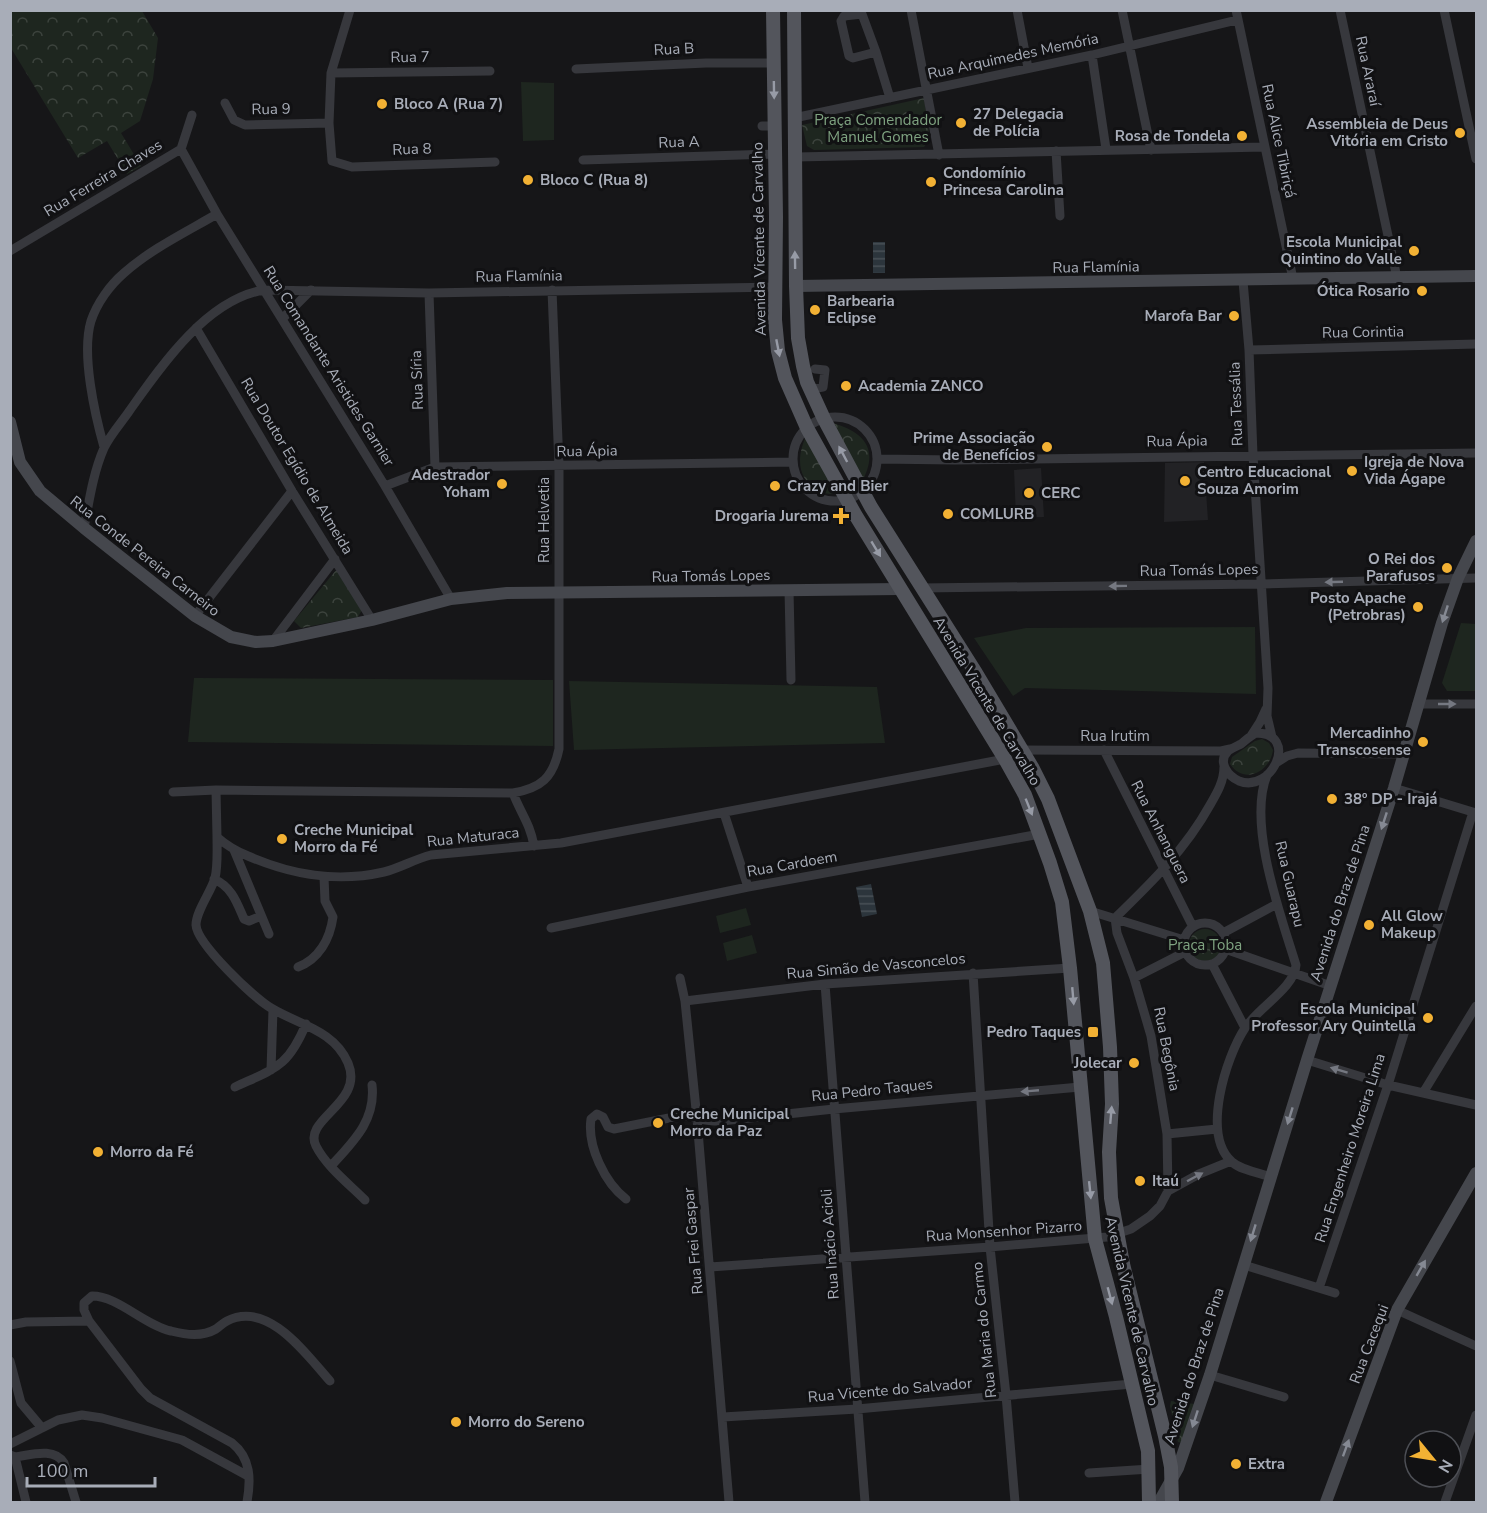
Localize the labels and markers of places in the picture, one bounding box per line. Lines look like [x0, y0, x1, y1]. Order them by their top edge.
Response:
place label: Bloco A (Rua 7) [394, 94, 503, 114]
marker: Bloco A (Rua 7) [375, 97, 389, 111]
place label: 27 Delegacia de Polícia [973, 104, 1064, 141]
place label: Assembleia de Deus Vitória em Cristo [1306, 114, 1448, 151]
marker: 27 Delegacia de Polícia [954, 116, 968, 130]
place label: Rosa de Tondela [1115, 126, 1230, 146]
marker: Assembleia de Deus Vitória em Cristo [1453, 126, 1467, 140]
marker: Rosa de Tondela [1235, 129, 1249, 143]
place label: Condomínio Princesa Carolina [943, 163, 1064, 200]
place label: Bloco C (Rua 8) [540, 170, 649, 190]
marker: Bloco C (Rua 8) [521, 173, 535, 187]
marker: Condomínio Princesa Carolina [924, 175, 938, 189]
place label: Escola Municipal Quintino do Valle [1281, 232, 1402, 269]
marker: Escola Municipal Quintino do Valle [1407, 244, 1421, 258]
place label: Ótica Rosario [1317, 281, 1410, 301]
marker: Ótica Rosario [1415, 284, 1429, 298]
place label: Barbearia Eclipse [827, 291, 895, 328]
marker: Barbearia Eclipse [808, 303, 822, 317]
place label: Marofa Bar [1144, 306, 1222, 326]
marker: Marofa Bar [1227, 309, 1241, 323]
place label: Academia ZANCO [858, 376, 984, 396]
marker: Academia ZANCO [839, 379, 853, 393]
place label: Prime Associação de Benefícios [913, 428, 1035, 465]
marker: Prime Associação de Benefícios [1040, 440, 1054, 454]
place label: Igreja de Nova Vida Ágape [1363, 452, 1464, 489]
place label: Centro Educacional Souza Amorim [1197, 462, 1331, 499]
marker: Igreja de Nova Vida Ágape [1345, 464, 1359, 478]
place label: Adestrador Yoham [411, 465, 490, 502]
marker: Centro Educacional Souza Amorim [1178, 474, 1192, 488]
place label: Crazy and Bier [787, 476, 888, 496]
marker: Adestrador Yoham [495, 477, 509, 491]
marker: Crazy and Bier [768, 479, 782, 493]
place label: CERC [1041, 483, 1081, 503]
marker: CERC [1022, 486, 1036, 500]
place label: COMLURB [960, 504, 1034, 524]
place label: Drogaria Jurema [715, 506, 829, 526]
marker: COMLURB [941, 507, 955, 521]
marker: Drogaria Jurema [834, 509, 848, 523]
place label: O Rei dos Parafusos [1366, 549, 1435, 586]
marker: O Rei dos Parafusos [1440, 561, 1454, 575]
place label: Posto Apache (Petrobras) [1310, 588, 1406, 625]
marker: Posto Apache (Petrobras) [1411, 600, 1425, 614]
place label: Mercadinho Transcosense [1318, 723, 1411, 760]
marker: Mercadinho Transcosense [1416, 735, 1430, 749]
place label: 38º DP - Irajá [1344, 789, 1437, 809]
marker: 38º DP - Irajá [1325, 792, 1339, 806]
place label: Creche Municipal Morro da Fé [294, 820, 414, 857]
marker: Creche Municipal Morro da Fé [275, 832, 289, 846]
place label: All Glow Makeup [1381, 906, 1443, 943]
marker: All Glow Makeup [1362, 918, 1376, 932]
place label: Escola Municipal Professor Ary Quintella [1251, 999, 1416, 1036]
marker: Escola Municipal Professor Ary Quintella [1421, 1011, 1435, 1025]
place label: Pedro Taques [987, 1022, 1081, 1042]
marker: Pedro Taques [1086, 1025, 1100, 1039]
place label: Jolecar [1073, 1053, 1122, 1073]
marker: Jolecar [1127, 1056, 1141, 1070]
place label: Creche Municipal Morro da Paz [670, 1104, 790, 1141]
marker: Creche Municipal Morro da Paz [651, 1116, 665, 1130]
place label: Morro da Fé [110, 1142, 194, 1162]
marker: Morro da Fé [91, 1145, 105, 1159]
place label: Itaú [1152, 1171, 1179, 1191]
marker: Itaú [1133, 1174, 1147, 1188]
place label: Morro do Sereno [468, 1412, 585, 1432]
marker: Morro do Sereno [449, 1415, 463, 1429]
place label: Extra [1248, 1454, 1285, 1474]
marker: Extra [1229, 1457, 1243, 1471]

